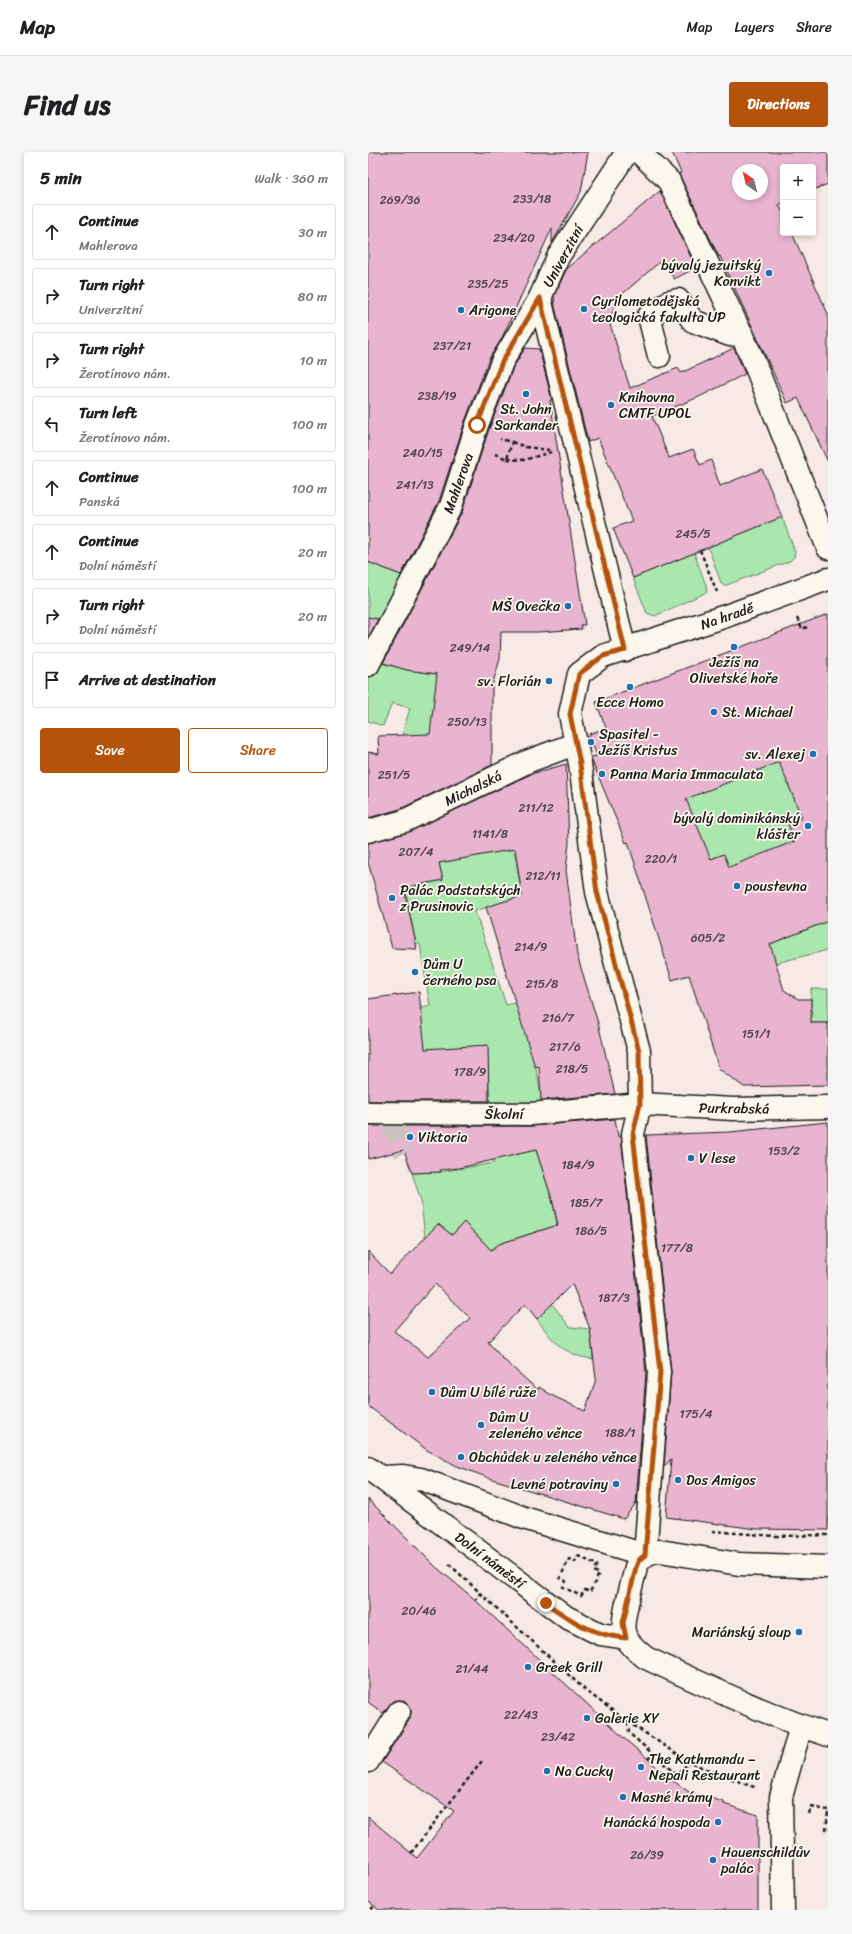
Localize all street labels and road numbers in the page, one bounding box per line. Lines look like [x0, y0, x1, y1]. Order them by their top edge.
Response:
street label: Univerzitní [536, 218, 592, 292]
street label: Mahlerova [436, 449, 481, 517]
street label: Na hradě [697, 595, 758, 637]
street label: Michalská [440, 764, 506, 813]
street label: Purkrabská [699, 1095, 769, 1122]
street label: Školní [485, 1102, 526, 1127]
street label: Dolní náměstí [449, 1525, 532, 1597]

